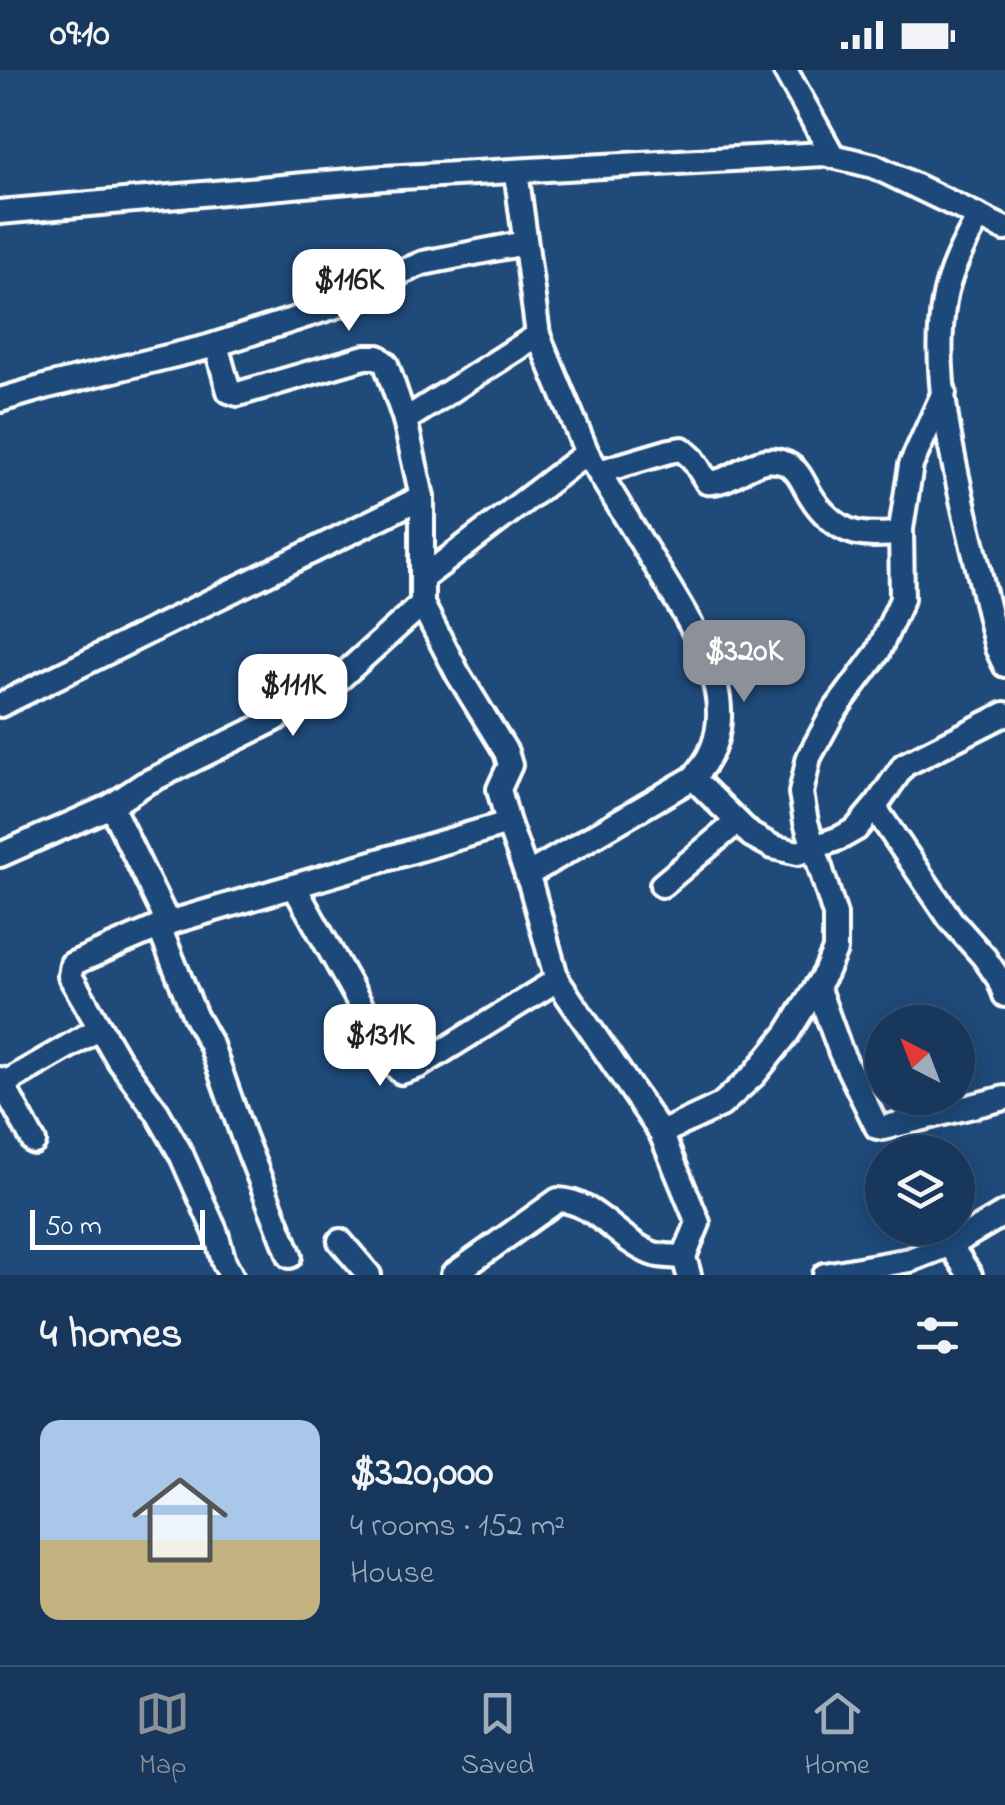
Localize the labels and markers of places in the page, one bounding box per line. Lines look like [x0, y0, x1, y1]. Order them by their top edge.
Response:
pin: $116K [279, 249, 419, 334]
pin: $320K [674, 620, 814, 705]
pin: $111K [223, 654, 363, 739]
pin: $131K [310, 1004, 450, 1089]

